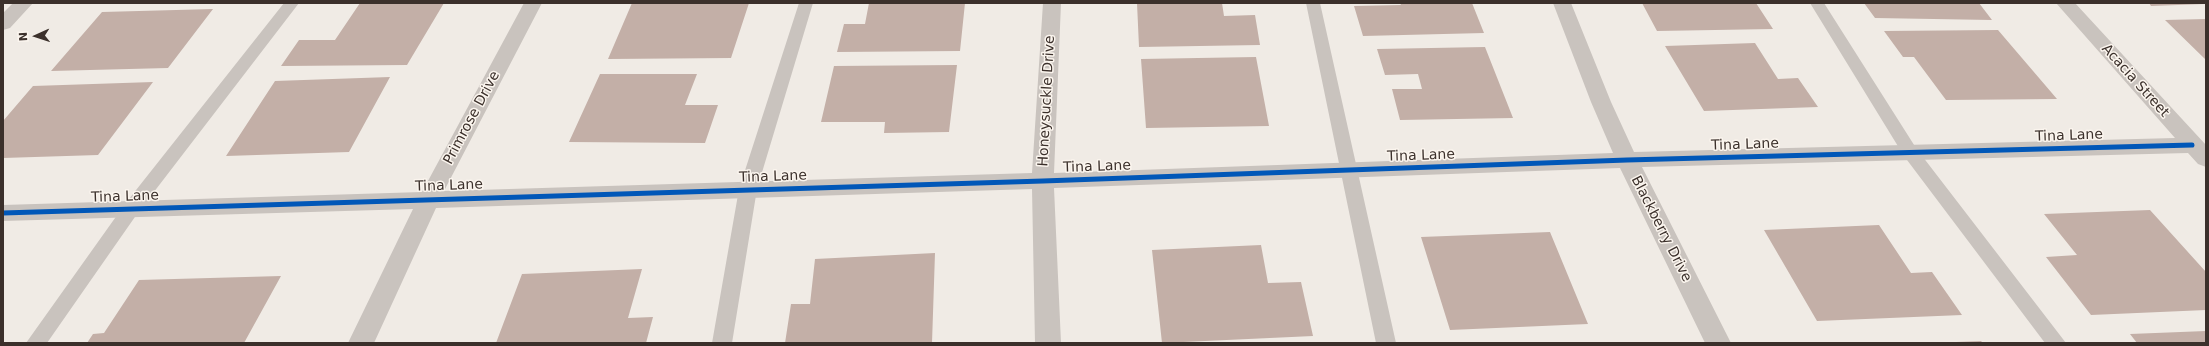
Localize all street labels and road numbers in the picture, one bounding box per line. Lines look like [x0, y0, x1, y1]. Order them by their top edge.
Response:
street label: Honeysuckle Drive [1035, 35, 1059, 167]
street label: Acacia Street [2098, 41, 2172, 121]
street label: Primrose Drive [440, 69, 504, 167]
street label: Tina Lane [2035, 126, 2103, 146]
street label: Tina Lane [1711, 135, 1779, 155]
street label: Tina Lane [1387, 146, 1455, 166]
street label: Tina Lane [1063, 157, 1131, 177]
street label: Tina Lane [739, 167, 807, 187]
street label: Blackberry Drive [1627, 173, 1695, 285]
street label: Tina Lane [415, 176, 483, 196]
street label: Tina Lane [91, 187, 159, 207]

